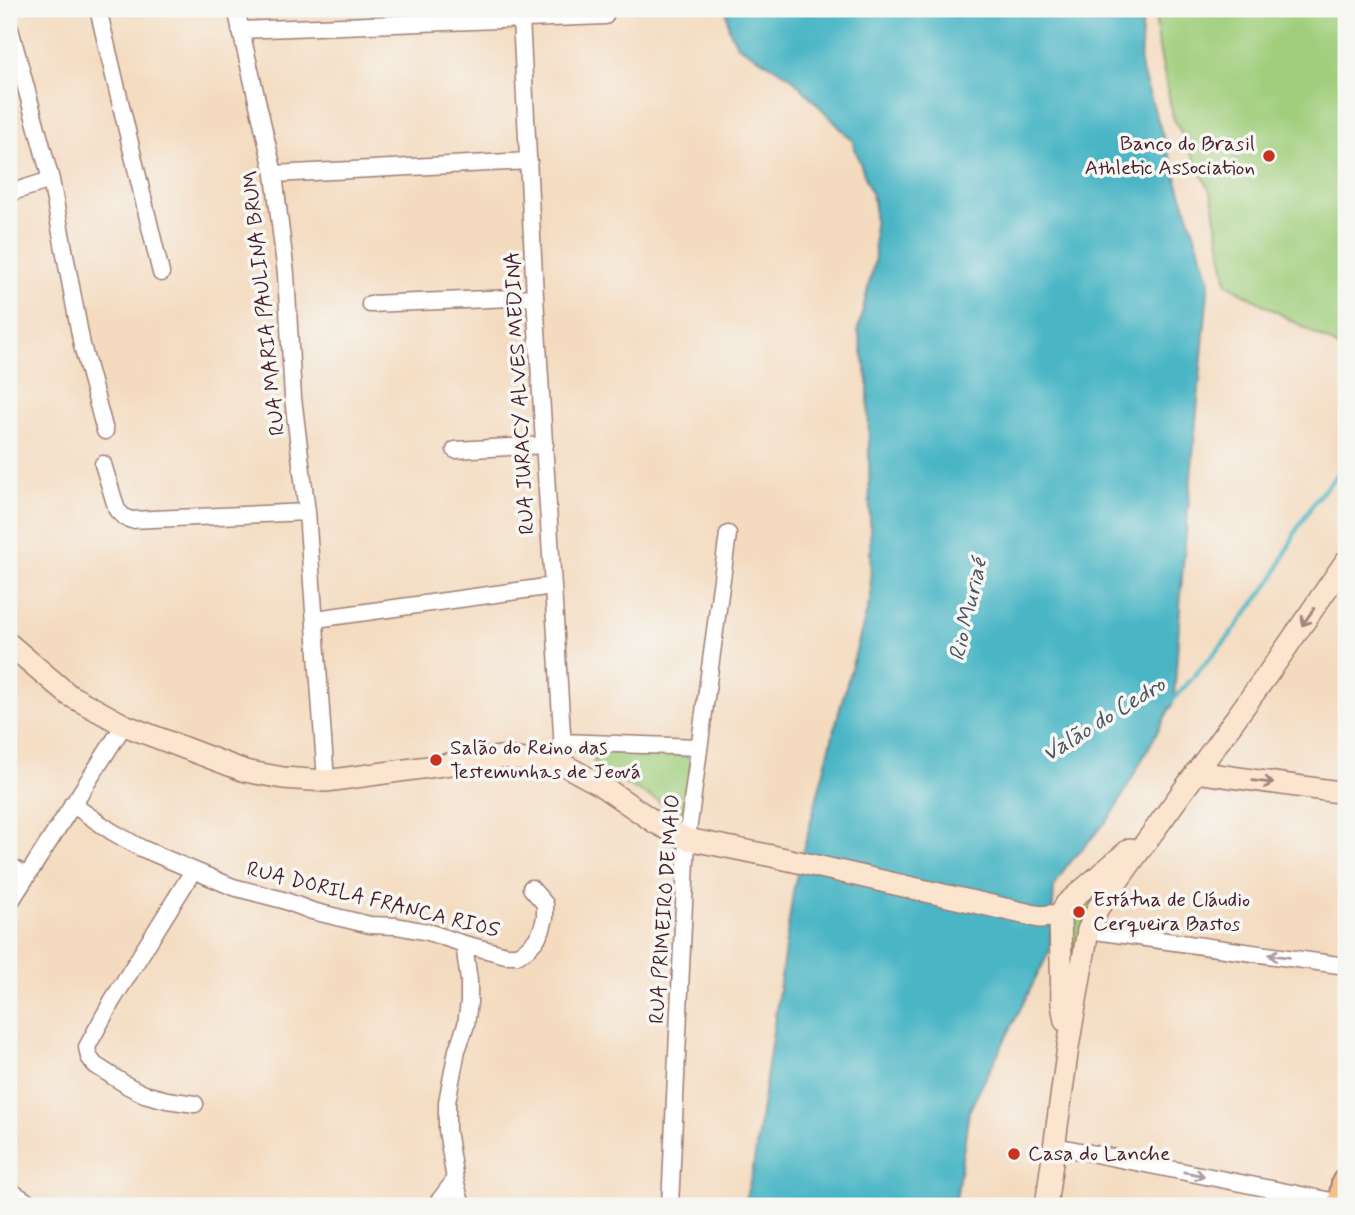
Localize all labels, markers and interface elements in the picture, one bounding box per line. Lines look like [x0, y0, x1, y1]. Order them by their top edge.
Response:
place label: Banco do Brasil Athletic Association [1084, 130, 1255, 182]
marker: Banco do Brasil Athletic Association [1261, 148, 1277, 164]
street label: RUA MARIA PAULINA BRUM [236, 169, 292, 437]
street label: RUA JURACY ALVES MEDINA [499, 251, 541, 535]
water label: Rio Muriaé [943, 553, 996, 664]
one-way arrow [1300, 607, 1315, 626]
water label: Valão do Cedro [1037, 670, 1172, 770]
place label: Salão do Reino das Testemunhas de Jeová [450, 734, 641, 786]
marker: Salão do Reino das Testemunhas de Jeová [428, 752, 444, 768]
one-way arrow [1251, 775, 1274, 788]
street label: RUA PRIMEIRO DE MAIO [643, 793, 687, 1025]
street label: RUA DORILA FRANCA RIOS [244, 855, 503, 945]
place label: Estátua de Cláudio Cerqueira Bastos [1093, 886, 1250, 938]
marker: Estátua de Cláudio Cerqueira Bastos [1071, 904, 1087, 920]
one-way arrow [1268, 950, 1290, 963]
place label: Casa do Lanche [1028, 1140, 1170, 1168]
marker: Casa do Lanche [1006, 1146, 1022, 1162]
one-way arrow [1182, 1167, 1205, 1181]

